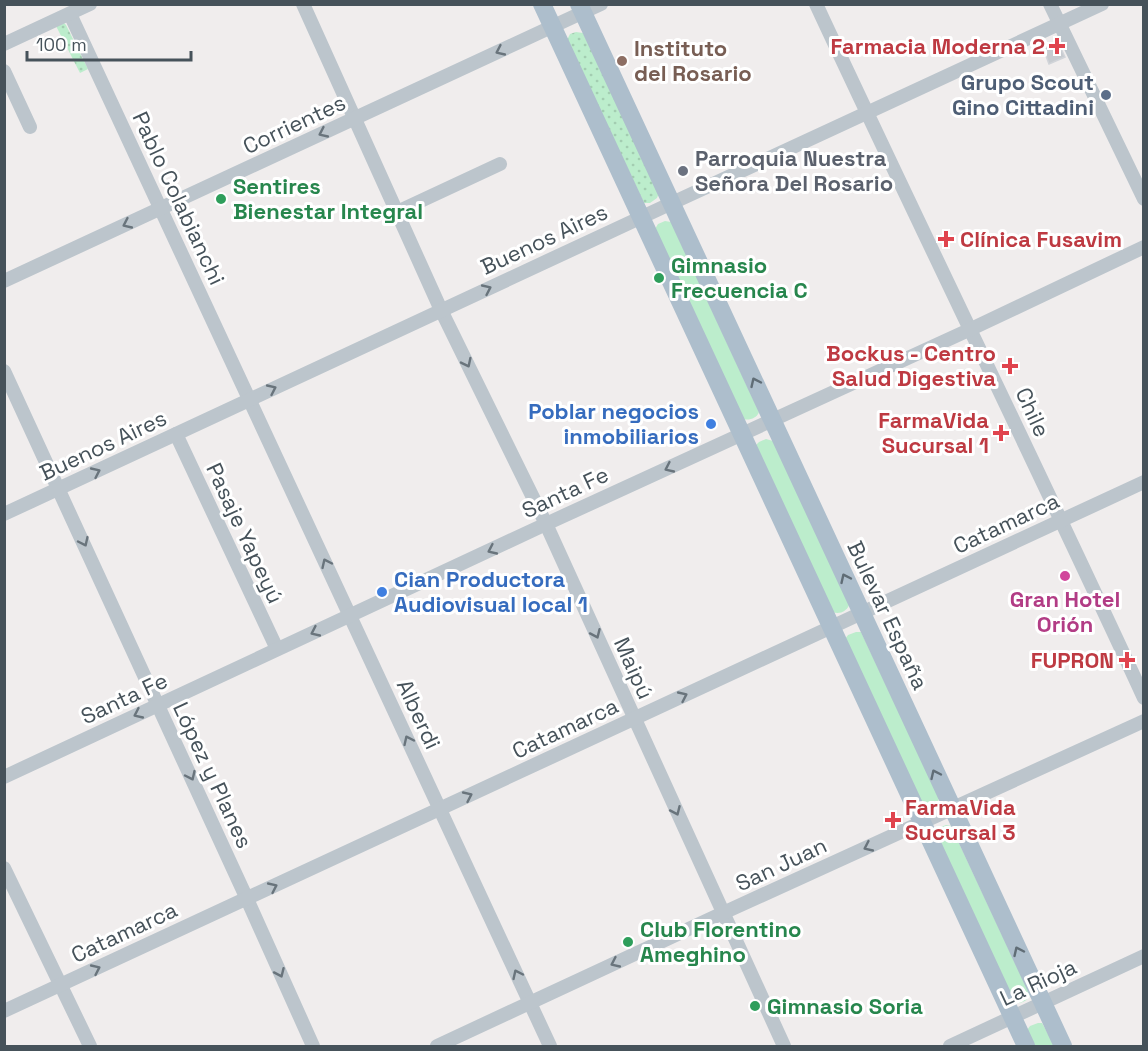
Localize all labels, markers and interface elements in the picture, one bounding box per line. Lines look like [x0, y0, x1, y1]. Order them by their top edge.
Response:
scale bar [27, 24, 190, 62]
place label: Farmacia Moderna 2 [830, 32, 1045, 60]
text: 100 m [36, 33, 87, 56]
place label: Instituto del Rosario [634, 34, 752, 87]
marker: Farmacia Moderna 2 [1050, 39, 1064, 53]
one-way arrow [495, 44, 506, 56]
marker: Instituto del Rosario [615, 54, 629, 68]
place label: Grupo Scout Gino Cittadini [952, 68, 1094, 121]
street label: Corrientes [238, 88, 350, 160]
marker: Grupo Scout Gino Cittadini [1099, 88, 1113, 102]
street label: Pablo Colabianchi [127, 107, 231, 289]
one-way arrow [318, 126, 329, 138]
place label: Parroquia Nuestra Señora Del Rosario [695, 144, 893, 197]
marker: Parroquia Nuestra Señora Del Rosario [676, 164, 690, 178]
place label: Sentires Bienestar Integral [233, 172, 423, 225]
marker: Sentires Bienestar Integral [214, 192, 228, 206]
street label: Buenos Aires [476, 197, 612, 281]
one-way arrow [122, 217, 133, 229]
place label: Clínica Fusavim [960, 225, 1122, 253]
marker: Clínica Fusavim [937, 230, 955, 248]
place label: Gimnasio Frecuencia C [671, 251, 808, 304]
marker: Gimnasio Frecuencia C [652, 271, 666, 285]
one-way arrow [481, 284, 492, 296]
place label: Bockus - Centro Salud Digestiva [826, 339, 996, 392]
one-way arrow [460, 356, 471, 367]
marker: Bockus - Centro Salud Digestiva [1001, 357, 1019, 375]
one-way arrow [750, 377, 762, 388]
street label: Chile [1009, 383, 1057, 441]
one-way arrow [266, 385, 277, 397]
place label: Poblar negocios inmobiliarios [528, 397, 699, 450]
street label: Buenos Aires [35, 403, 171, 487]
place label: FarmaVida Sucursal 1 [878, 406, 989, 459]
marker: Poblar negocios inmobiliarios [704, 417, 718, 431]
marker: FarmaVida Sucursal 1 [994, 426, 1008, 440]
street label: Pasaje Yapeyú [200, 458, 290, 608]
street label: Santa Fe [517, 460, 613, 524]
one-way arrow [664, 461, 675, 473]
one-way arrow [89, 467, 100, 479]
street label: Catamarca [948, 486, 1064, 560]
one-way arrow [76, 535, 88, 546]
street label: Bulevar España [841, 536, 935, 694]
one-way arrow [487, 542, 498, 554]
one-way arrow [321, 559, 333, 570]
place label: Cian Productora Audiovisual local 1 [394, 565, 588, 618]
marker: Gran Hotel Orión [1058, 569, 1072, 583]
one-way arrow [840, 573, 852, 584]
marker: Cian Productora Audiovisual local 1 [375, 585, 389, 599]
place label: Gran Hotel Orión [1010, 585, 1120, 638]
one-way arrow [310, 624, 321, 636]
one-way arrow [588, 627, 600, 638]
street label: Maipú [608, 633, 660, 703]
place label: FUPRON [1031, 646, 1114, 674]
marker: FUPRON [1118, 651, 1136, 669]
street label: Santa Fe [76, 666, 172, 730]
street label: Alberdi [391, 675, 447, 753]
street label: Catamarca [507, 691, 623, 765]
one-way arrow [677, 692, 688, 704]
street label: López y Planes [167, 698, 259, 852]
one-way arrow [134, 707, 145, 719]
one-way arrow [403, 736, 415, 747]
one-way arrow [931, 769, 943, 780]
one-way arrow [184, 770, 196, 781]
one-way arrow [462, 791, 473, 803]
place label: FarmaVida Sucursal 3 [905, 793, 1016, 846]
one-way arrow [669, 805, 681, 816]
marker: FarmaVida Sucursal 3 [886, 813, 900, 827]
street label: San Juan [731, 831, 831, 897]
one-way arrow [864, 839, 875, 851]
one-way arrow [266, 882, 277, 894]
street label: Catamarca [66, 895, 182, 969]
place label: Club Florentino Ameghino [640, 915, 801, 968]
marker: Club Florentino Ameghino [621, 935, 635, 949]
one-way arrow [1014, 946, 1026, 957]
street label: La Rioja [995, 952, 1081, 1012]
one-way arrow [611, 956, 622, 968]
one-way arrow [89, 964, 100, 976]
one-way arrow [273, 967, 285, 978]
one-way arrow [512, 970, 524, 981]
place label: Gimnasio Soria [767, 992, 923, 1020]
marker: Gimnasio Soria [748, 999, 762, 1013]

